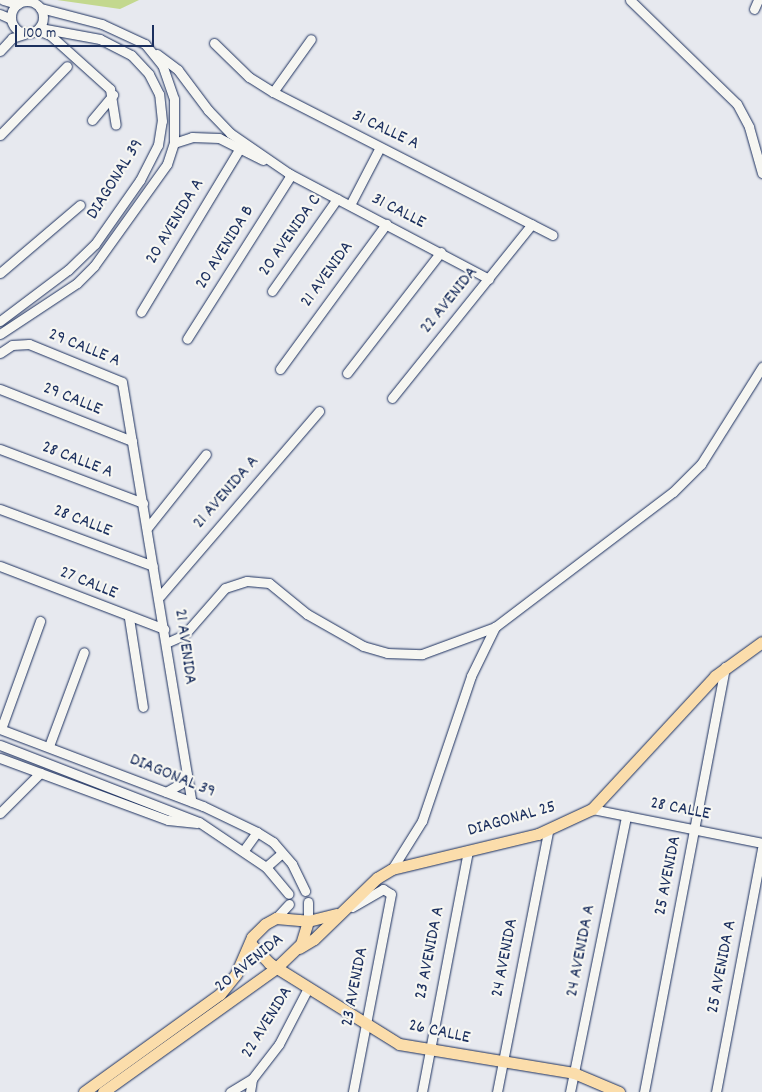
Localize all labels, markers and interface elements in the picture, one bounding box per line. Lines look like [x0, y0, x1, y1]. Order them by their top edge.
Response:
scale bar [18, 15, 156, 47]
text: 100 m [23, 23, 56, 45]
street label: 31 CALLE A [348, 106, 422, 156]
street label: DIAGONAL 39 [83, 136, 149, 224]
street label: 20 AVENIDA A [142, 175, 210, 269]
street label: 31 CALLE [367, 189, 429, 235]
street label: 20 AVENIDA C [255, 191, 327, 281]
street label: 20 AVENIDA B [192, 202, 260, 294]
street label: 21 AVENIDA [297, 238, 359, 312]
street label: 22 AVENIDA [416, 263, 484, 339]
street label: 29 CALLE A [45, 325, 123, 373]
street label: 29 CALLE [39, 378, 105, 422]
street label: 28 CALLE A [38, 438, 116, 484]
street label: 21 AVENIDA A [189, 452, 265, 534]
street label: 28 CALLE [50, 501, 114, 543]
street label: 27 CALLE [56, 563, 120, 605]
street label: 21 AVENIDA [168, 608, 200, 686]
street label: DIAGONAL 39 [126, 750, 218, 804]
street label: 28 CALLE [648, 794, 712, 826]
street label: DIAGONAL 25 [466, 797, 558, 843]
street label: 25 AVENIDA [651, 834, 687, 918]
street label: 24 AVENIDA A [562, 903, 602, 999]
street label: 23 AVENIDA A [411, 905, 451, 1001]
street label: 24 AVENIDA [488, 917, 524, 999]
street label: 25 AVENIDA A [703, 919, 743, 1015]
street label: 20 AVENIDA [211, 930, 289, 998]
street label: 23 AVENIDA [338, 946, 374, 1028]
street label: 22 AVENIDA [238, 983, 298, 1063]
street label: 26 CALLE [406, 1016, 472, 1050]

